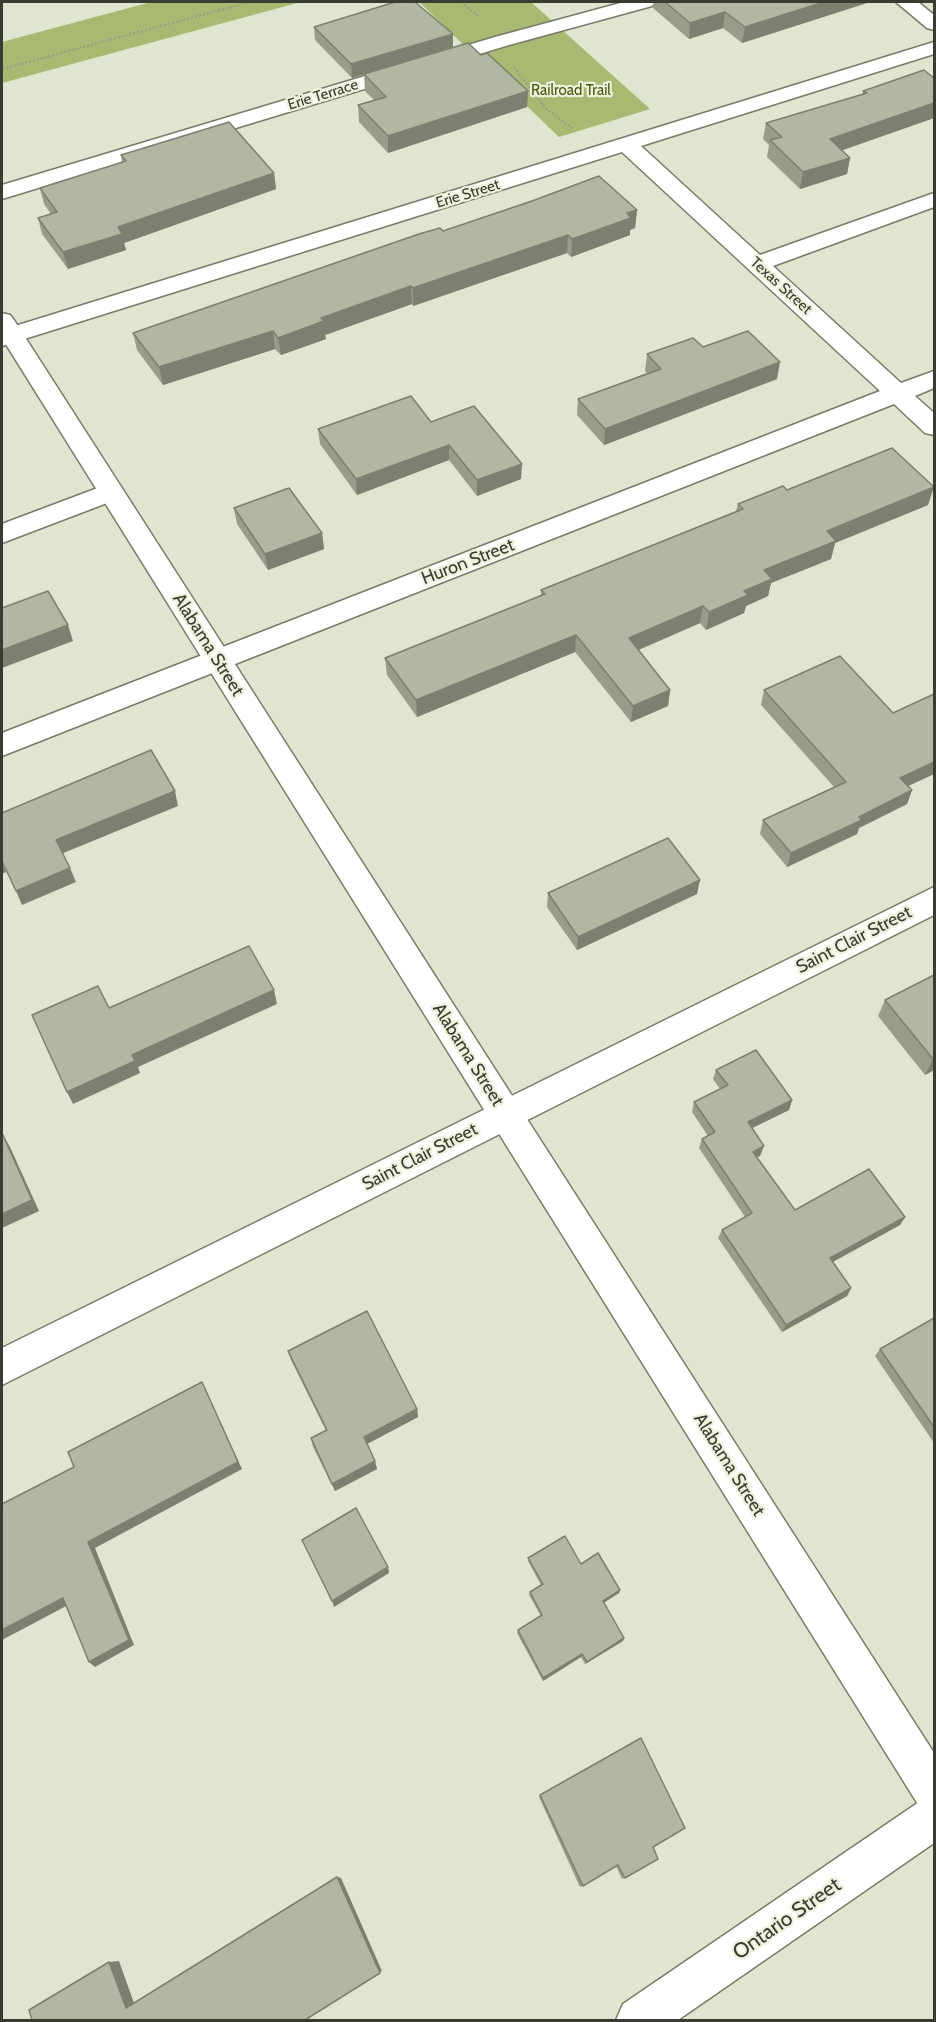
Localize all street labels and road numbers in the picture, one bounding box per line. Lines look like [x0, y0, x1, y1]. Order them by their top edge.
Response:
street label: Erie Terrace [286, 76, 360, 114]
street label: Erie Street [434, 176, 502, 212]
street label: Texas Street [746, 254, 816, 318]
street label: Huron Street [419, 534, 517, 590]
street label: Alabama Street [168, 590, 248, 700]
street label: Saint Clair Street [793, 902, 915, 978]
street label: Alabama Street [428, 1000, 508, 1110]
street label: Saint Clair Street [359, 1119, 481, 1195]
street label: Alabama Street [689, 1410, 769, 1520]
street label: Ontario Street [728, 1873, 846, 1965]

